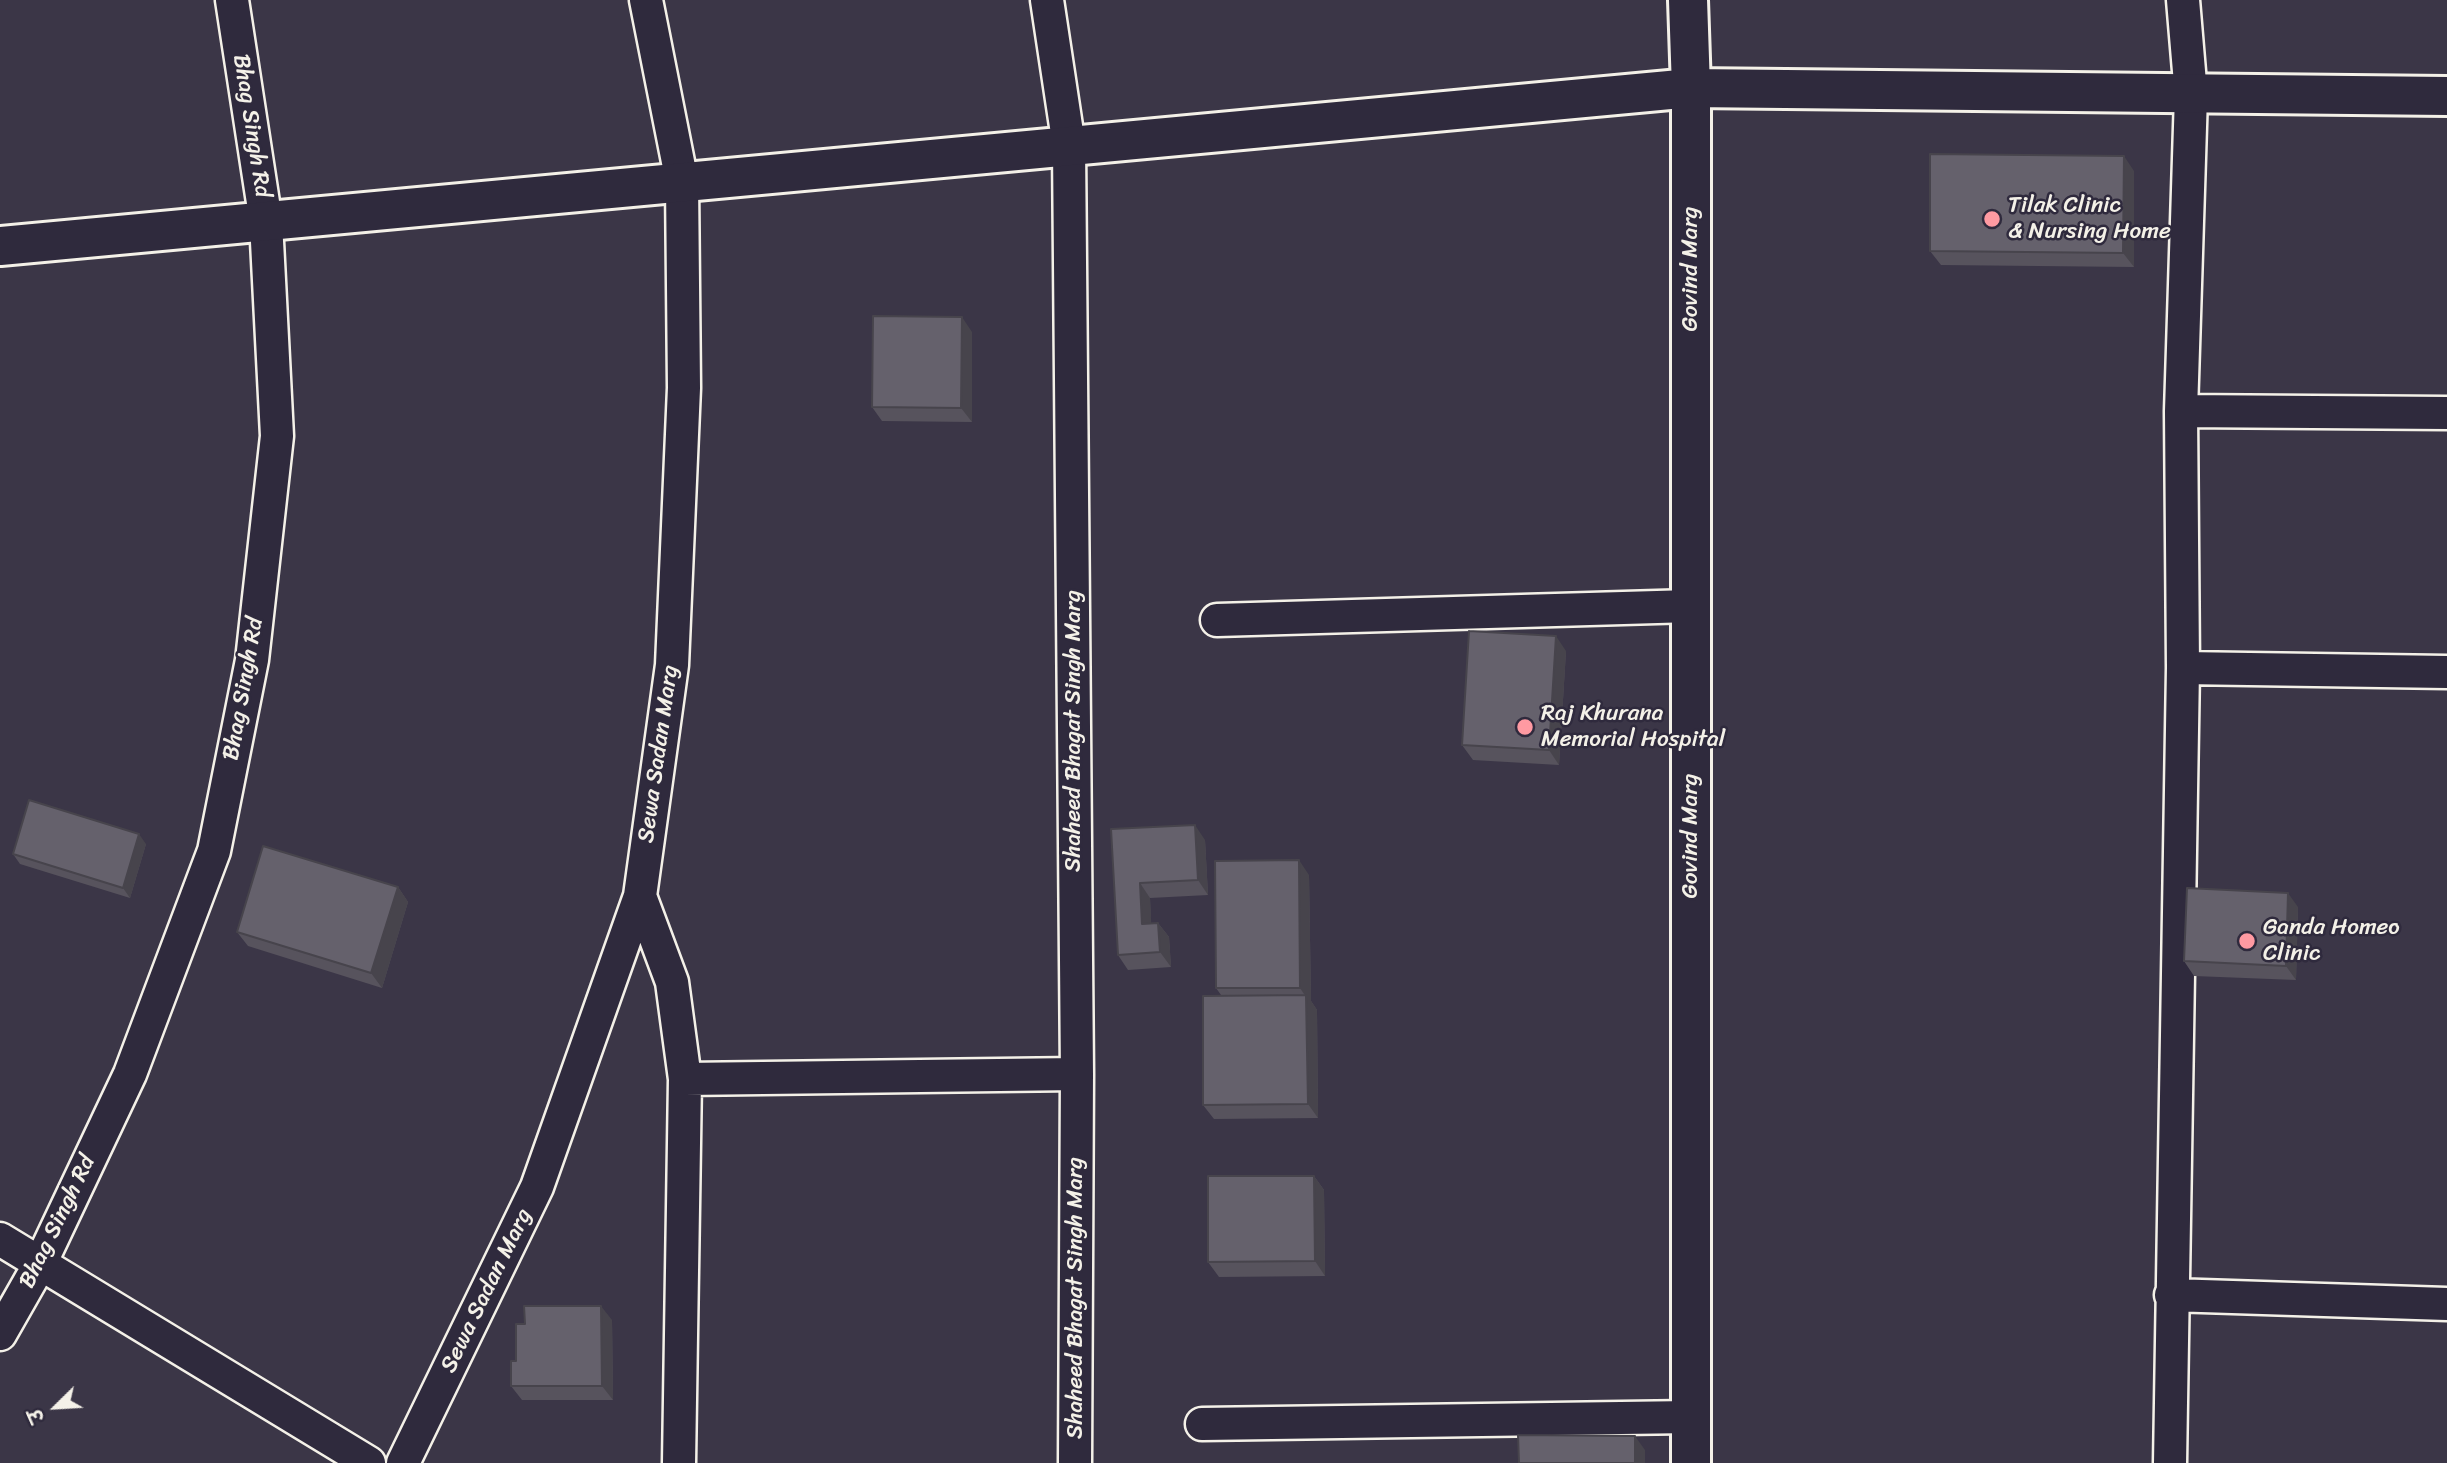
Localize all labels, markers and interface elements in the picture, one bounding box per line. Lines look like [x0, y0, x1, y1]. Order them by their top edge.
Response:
street label: Bhag Singh Rd [226, 52, 276, 200]
place label: Tilak Clinic & Nursing Home [2008, 192, 2171, 246]
street label: Govind Marg [1677, 207, 1705, 331]
marker: Tilak Clinic & Nursing Home [1982, 209, 2002, 229]
street label: Shaheed Bhagat Singh Marg [1060, 590, 1088, 872]
street label: Bhag Singh Rd [218, 615, 270, 763]
street label: Sewa Sadan Marg [633, 663, 685, 845]
place label: Raj Khurana Memorial Hospital [1541, 700, 1725, 754]
marker: Raj Khurana Memorial Hospital [1515, 717, 1535, 737]
street label: Govind Marg [1677, 774, 1705, 898]
place label: Ganda Homeo Clinic [2263, 914, 2400, 968]
marker: Ganda Homeo Clinic [2237, 931, 2257, 951]
street label: Bhag Singh Rd [14, 1151, 102, 1293]
street label: Shaheed Bhagat Singh Marg [1062, 1157, 1090, 1439]
street label: Sewa Sadan Marg [435, 1204, 539, 1378]
north arrow [21, 1372, 91, 1442]
text: उ [19, 1403, 54, 1428]

